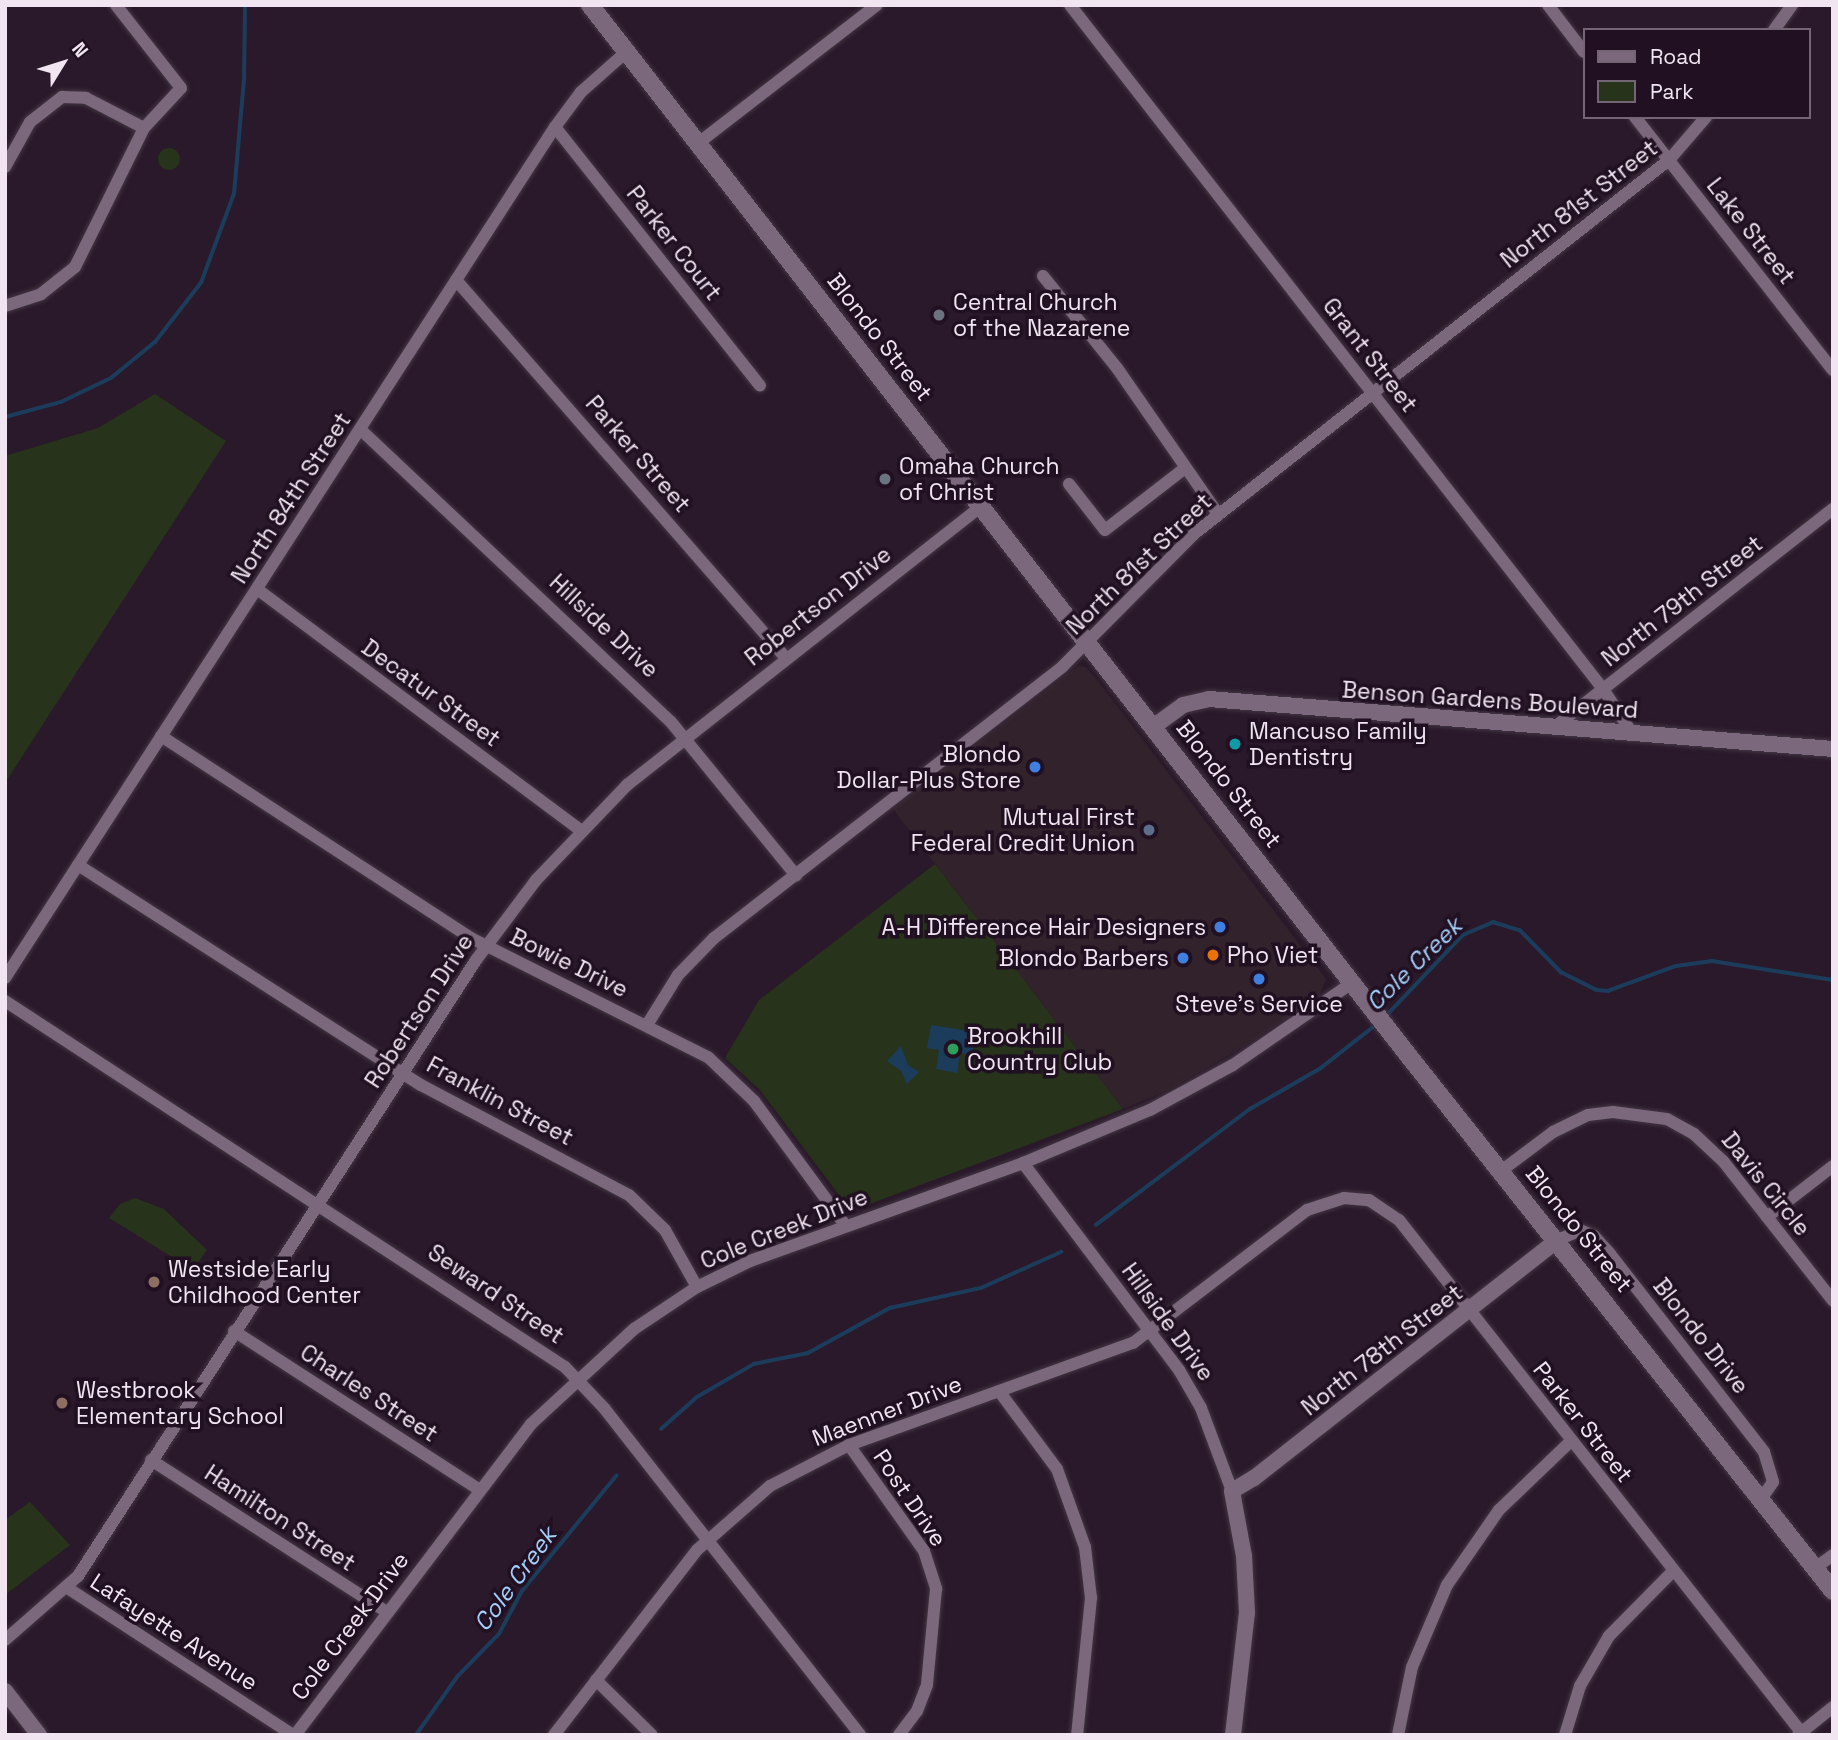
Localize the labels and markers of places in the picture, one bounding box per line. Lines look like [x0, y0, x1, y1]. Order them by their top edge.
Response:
place label: Central Church of the Nazarene [953, 288, 1130, 342]
marker: Central Church of the Nazarene [931, 307, 947, 323]
place label: Omaha Church of Christ [899, 452, 1059, 506]
marker: Omaha Church of Christ [877, 471, 893, 487]
place label: Mancuso Family Dentistry [1249, 717, 1427, 771]
marker: Mancuso Family Dentistry [1227, 736, 1243, 752]
place label: Blondo Dollar-Plus Store [836, 740, 1021, 794]
marker: Blondo Dollar-Plus Store [1027, 759, 1043, 775]
place label: Mutual First Federal Credit Union [911, 803, 1135, 857]
marker: Mutual First Federal Credit Union [1141, 822, 1157, 838]
place label: A-H Difference Hair Designers [881, 913, 1206, 941]
marker: A-H Difference Hair Designers [1212, 919, 1228, 935]
place label: Pho Viet [1227, 941, 1319, 969]
place label: Blondo Barbers [999, 944, 1169, 972]
marker: Pho Viet [1205, 947, 1221, 963]
marker: Blondo Barbers [1175, 950, 1191, 966]
marker: Steve's Service [1251, 971, 1267, 987]
place label: Steve's Service [1175, 990, 1343, 1018]
place label: Brookhill Country Club [967, 1022, 1112, 1076]
marker: Brookhill Country Club [945, 1041, 961, 1057]
place label: Westside Early Childhood Center [168, 1255, 361, 1309]
marker: Westside Early Childhood Center [146, 1274, 162, 1290]
place label: Westbrook Elementary School [76, 1376, 284, 1430]
marker: Westbrook Elementary School [54, 1395, 70, 1411]

